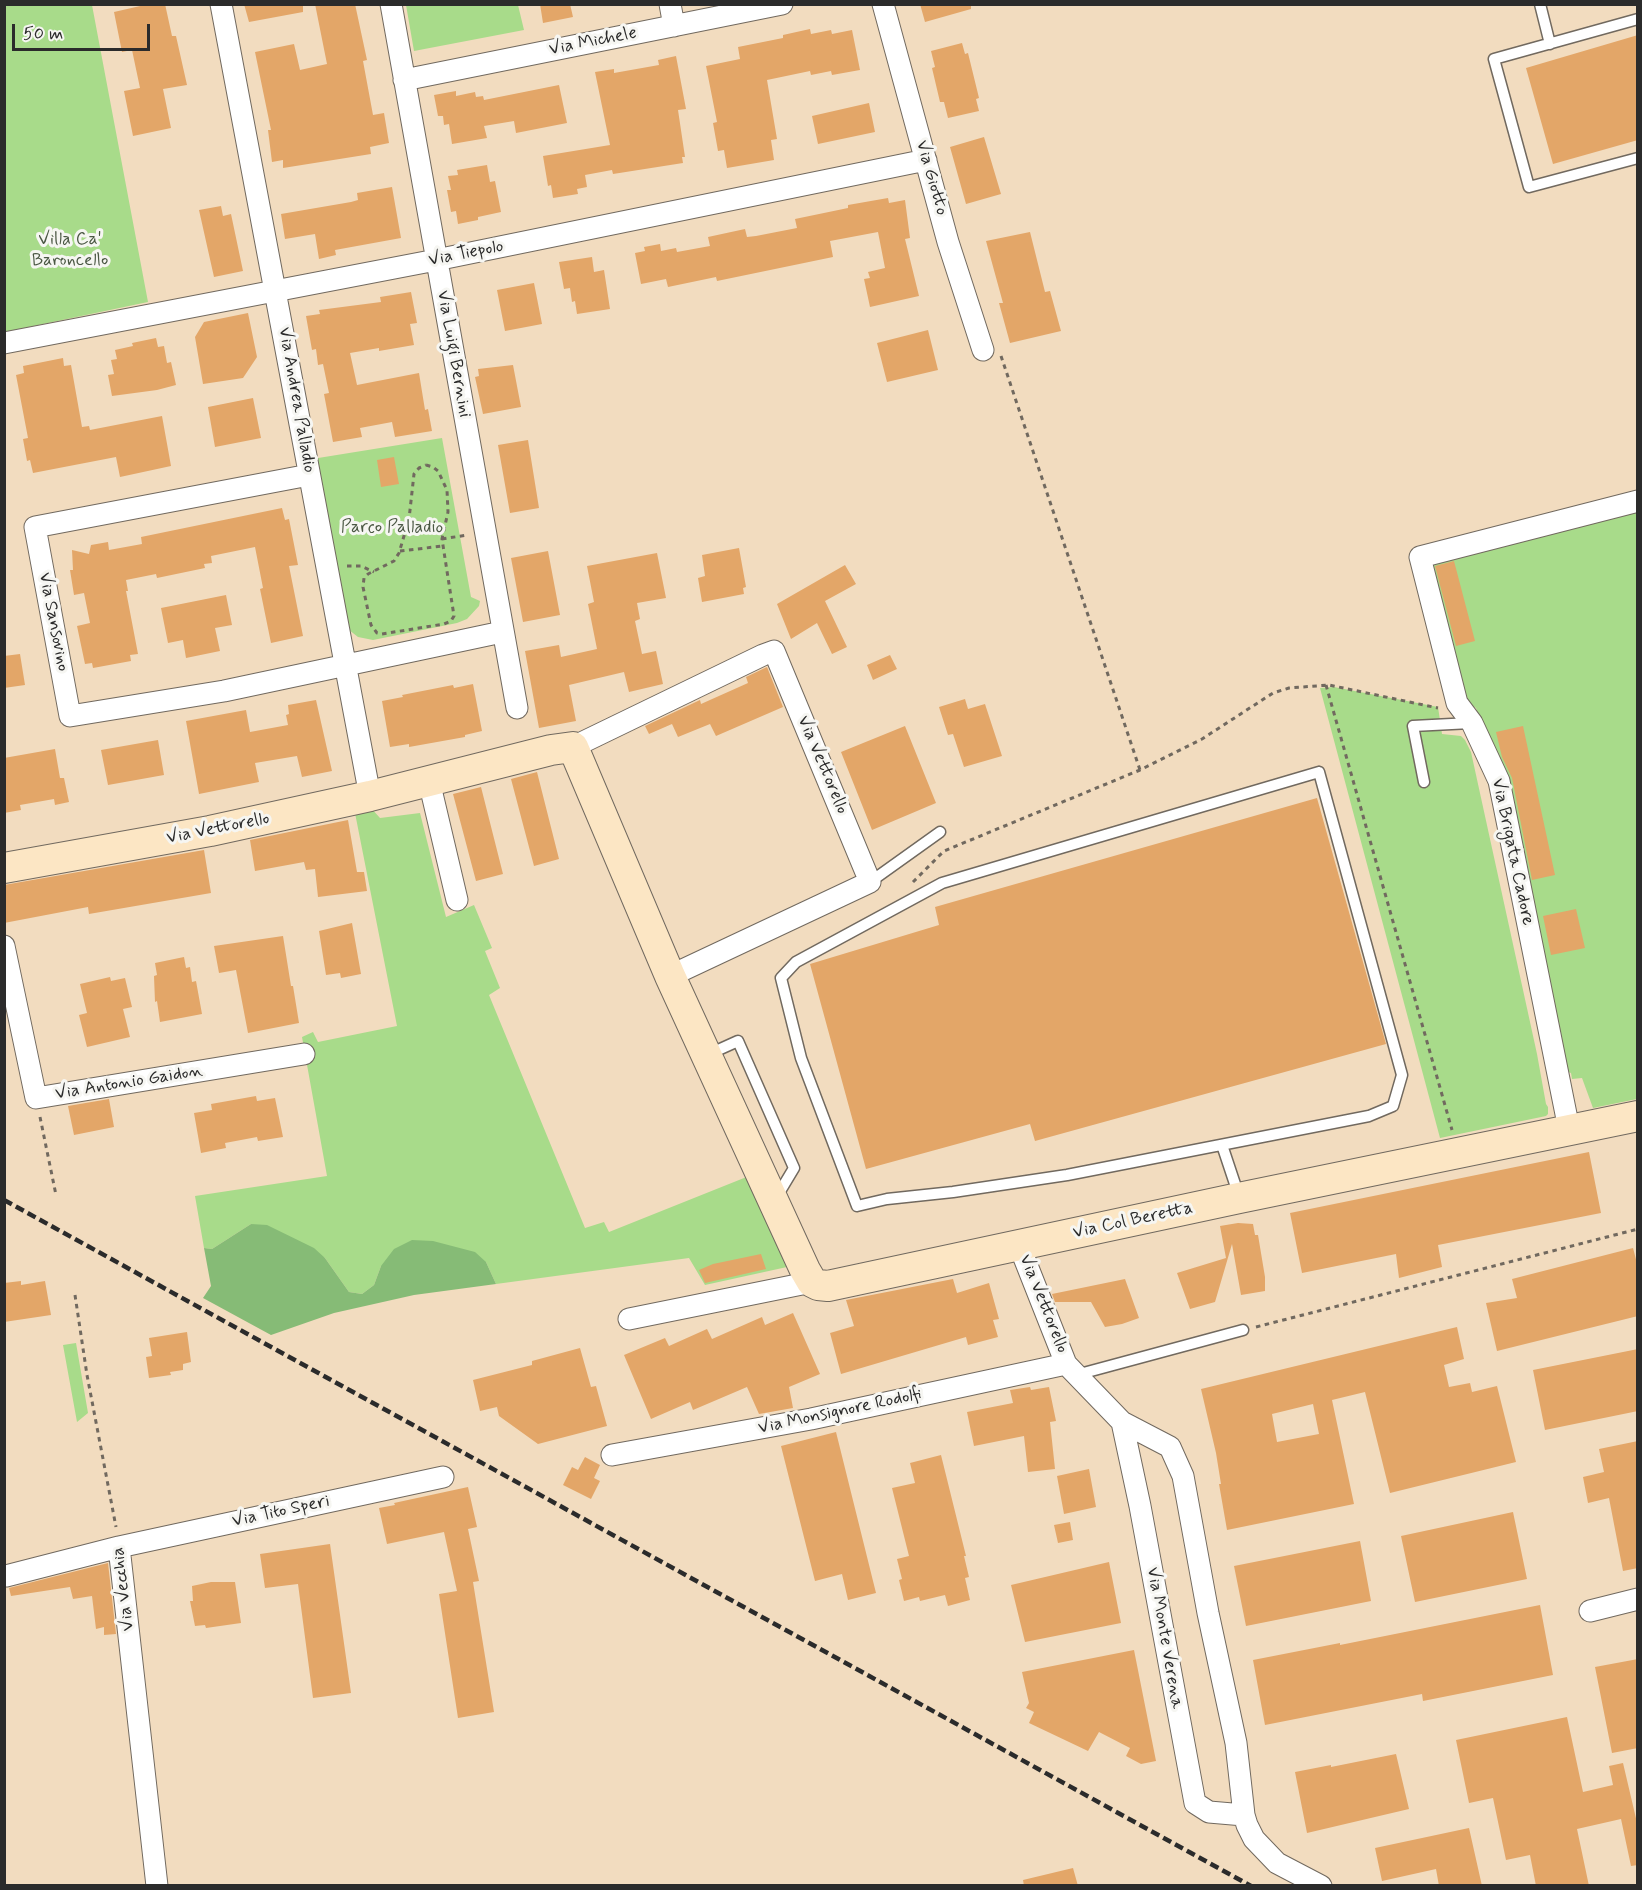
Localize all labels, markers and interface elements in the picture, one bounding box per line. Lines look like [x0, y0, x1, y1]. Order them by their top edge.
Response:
scale bar [15, 12, 153, 50]
text: 50 m [23, 22, 63, 46]
street label: Via Michele [547, 23, 639, 61]
street label: Via Giotto [910, 138, 952, 218]
park label: Villa Ca' Baroncello [32, 229, 108, 272]
street label: Via Tiepolo [427, 236, 505, 272]
street label: Via Luigi Bernini [431, 289, 475, 419]
street label: Via Andrea Palladio [273, 325, 319, 475]
park label: Parco Palladio [341, 517, 443, 539]
street label: Via Sansovino [33, 571, 73, 673]
street label: Via Vettorello [792, 713, 852, 817]
street label: Via Brigata Cadore [1486, 777, 1538, 927]
street label: Via Vettorello [165, 808, 271, 850]
street label: Via Antonio Gaidon [54, 1061, 204, 1105]
street label: Via Col Beretta [1071, 1198, 1195, 1244]
street label: Via Vettorello [1013, 1252, 1073, 1356]
street label: Via Monsignore Rodolfi [756, 1384, 924, 1440]
street label: Via Tito Speri [230, 1491, 332, 1533]
street label: Via Vecchia [108, 1546, 140, 1632]
street label: Via Monte Verena [1141, 1565, 1187, 1711]

